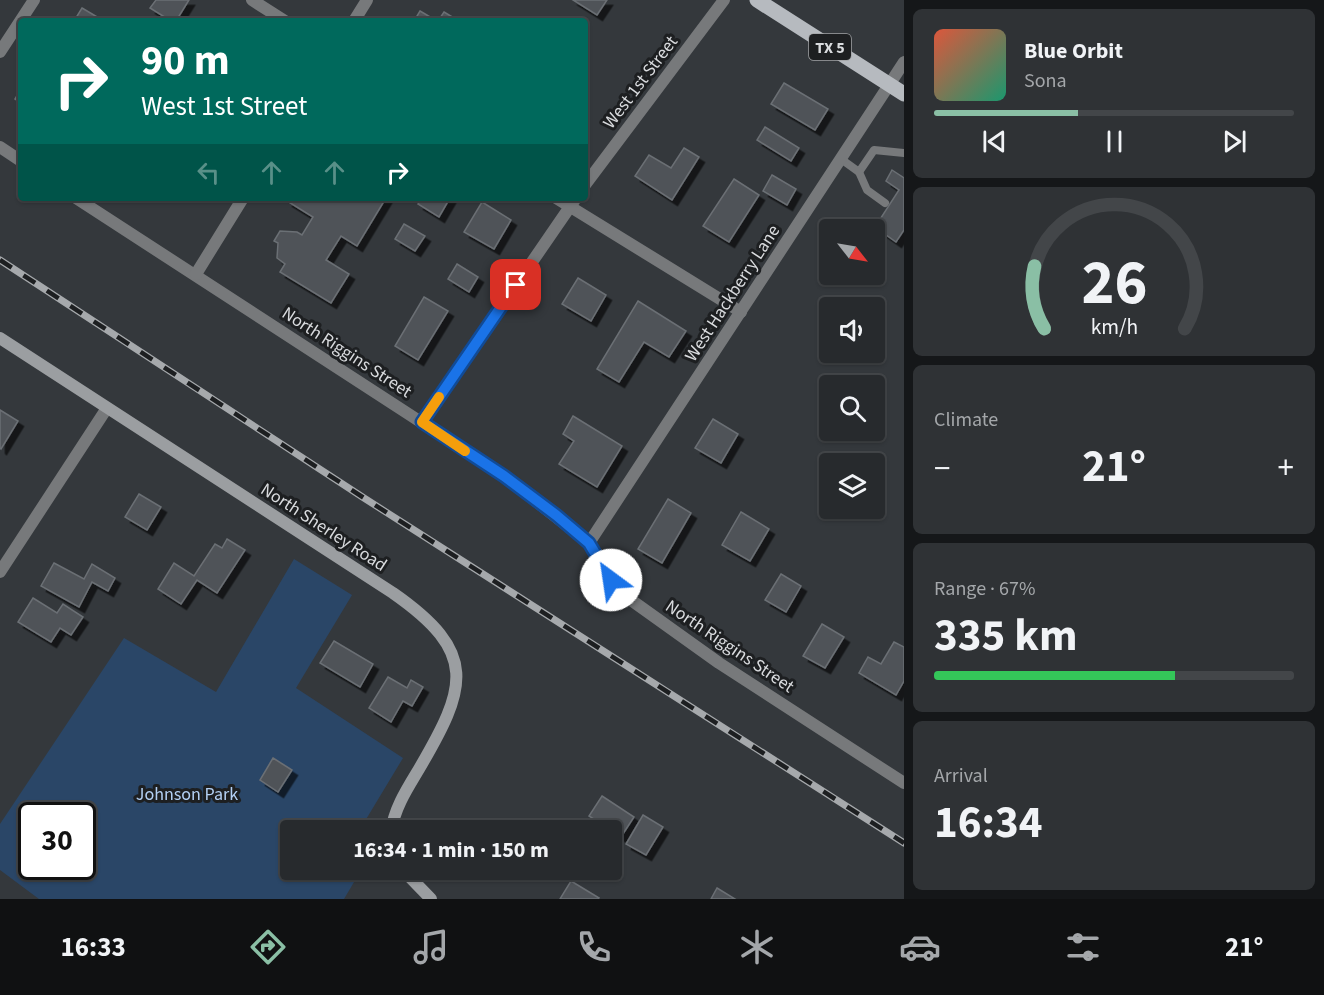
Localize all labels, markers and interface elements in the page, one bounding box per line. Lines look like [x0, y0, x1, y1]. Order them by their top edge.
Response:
text: 90 m [141, 31, 230, 91]
street label: West 1st Street [597, 31, 684, 134]
road number: TX 5 [809, 34, 851, 60]
text: Blue Orbit [1024, 35, 1123, 67]
icon: right [42, 42, 120, 120]
text: Sona [1024, 67, 1067, 95]
text: West 1st Street [141, 87, 307, 126]
icon: previous [978, 125, 1011, 158]
icon: pause [1098, 125, 1131, 158]
icon: next [1218, 125, 1251, 158]
icon: left [192, 156, 225, 189]
icon: ahead [255, 156, 288, 189]
icon: ahead [318, 156, 351, 189]
icon: right [381, 156, 414, 189]
north arrow [819, 219, 885, 285]
map controls [819, 219, 885, 519]
street label: West Hackberry Lane [679, 220, 786, 366]
text: 26 [1081, 239, 1147, 328]
pin [490, 259, 541, 310]
icon: arrive [499, 268, 532, 301]
button: sound [819, 297, 885, 363]
street label: North Riggins Street [277, 301, 417, 404]
text: km/h [1090, 312, 1138, 343]
button: search [819, 375, 885, 441]
text: Climate [934, 406, 998, 434]
text: 21° [1082, 435, 1146, 499]
text: − [934, 445, 950, 492]
text: + [1278, 445, 1294, 492]
button: layers [819, 453, 885, 519]
street label: North Sherley Road [256, 477, 392, 578]
position arrow [579, 548, 643, 612]
text: Range · 67% [934, 575, 1035, 603]
street label: North Riggins Street [660, 594, 799, 699]
text: 335 km [934, 604, 1078, 668]
text: Arrival [934, 762, 988, 790]
park label: Johnson Park [136, 782, 238, 807]
text: 16:34 [934, 791, 1043, 855]
speed limit sign: 30 [18, 802, 96, 880]
text: 16:34 · 1 min · 150 m [353, 834, 549, 866]
icon: directions [247, 926, 289, 968]
icon: music [410, 926, 452, 968]
icon: phone [573, 926, 615, 968]
icon: climate [736, 926, 778, 968]
icon: car [899, 926, 941, 968]
icon: filters [1062, 926, 1104, 968]
text: 16:33 [61, 928, 126, 967]
text: 21° [1225, 928, 1263, 967]

